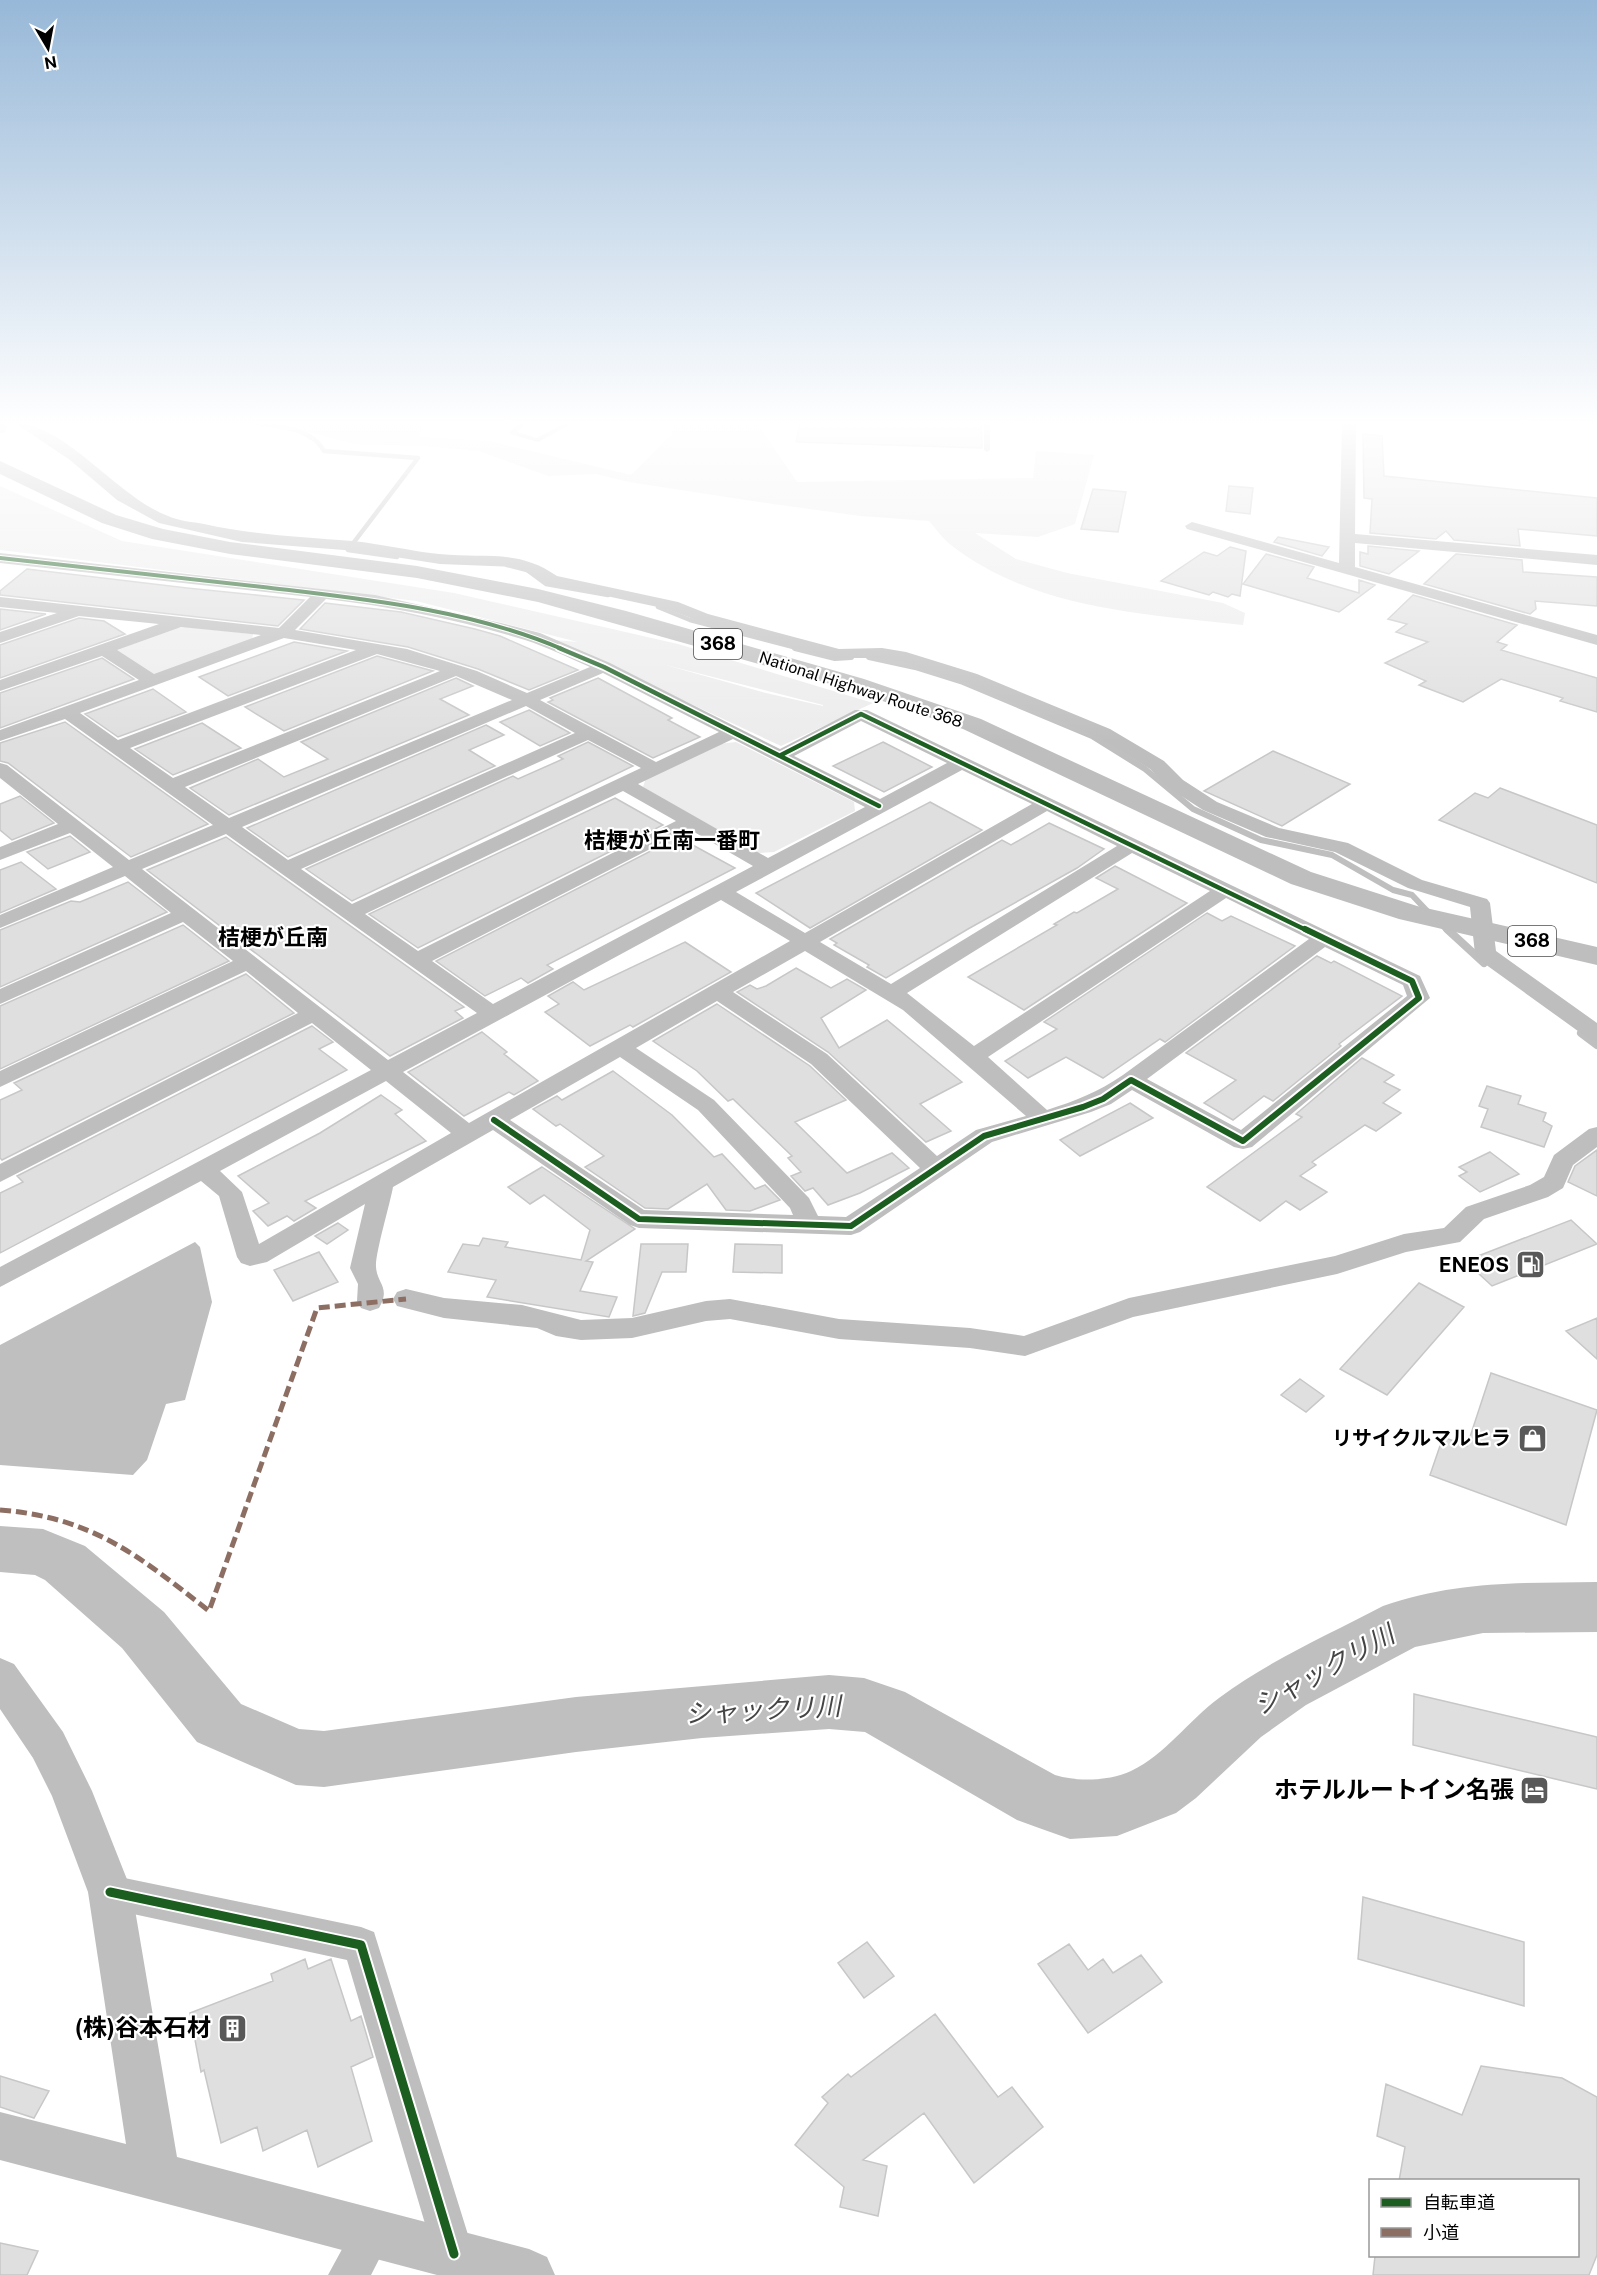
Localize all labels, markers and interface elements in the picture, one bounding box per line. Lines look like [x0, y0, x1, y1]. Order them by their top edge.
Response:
north arrow [18, 18, 78, 78]
text: N [43, 52, 58, 73]
road number: 368 [694, 629, 742, 659]
street label: National Highway Route 368 [757, 648, 965, 731]
district label: 桔梗が丘南一番町 [584, 827, 760, 853]
district label: 桔梗が丘南 [218, 924, 328, 950]
road number: 368 [1508, 926, 1556, 956]
fuel station icon: ENEOS [1514, 1249, 1546, 1281]
place label: ENEOS [1439, 1253, 1509, 1277]
shop icon: リサイクルマルヒラ [1516, 1422, 1548, 1454]
place label: リサイクルマルヒラ [1332, 1426, 1511, 1450]
water label: シャックリ川 [1248, 1617, 1402, 1721]
water label: シャックリ川 [684, 1690, 845, 1729]
hotel icon: ホテルルートイン名張 [1519, 1774, 1551, 1806]
place label: ホテルルートイン名張 [1274, 1775, 1514, 1803]
building icon: (株)谷本石材 [216, 2012, 248, 2044]
place label: (株)谷本石材 [75, 2013, 211, 2041]
legend [1369, 2179, 1579, 2257]
text: 自転車道 [1423, 2192, 1495, 2213]
text: 小道 [1423, 2222, 1459, 2243]

